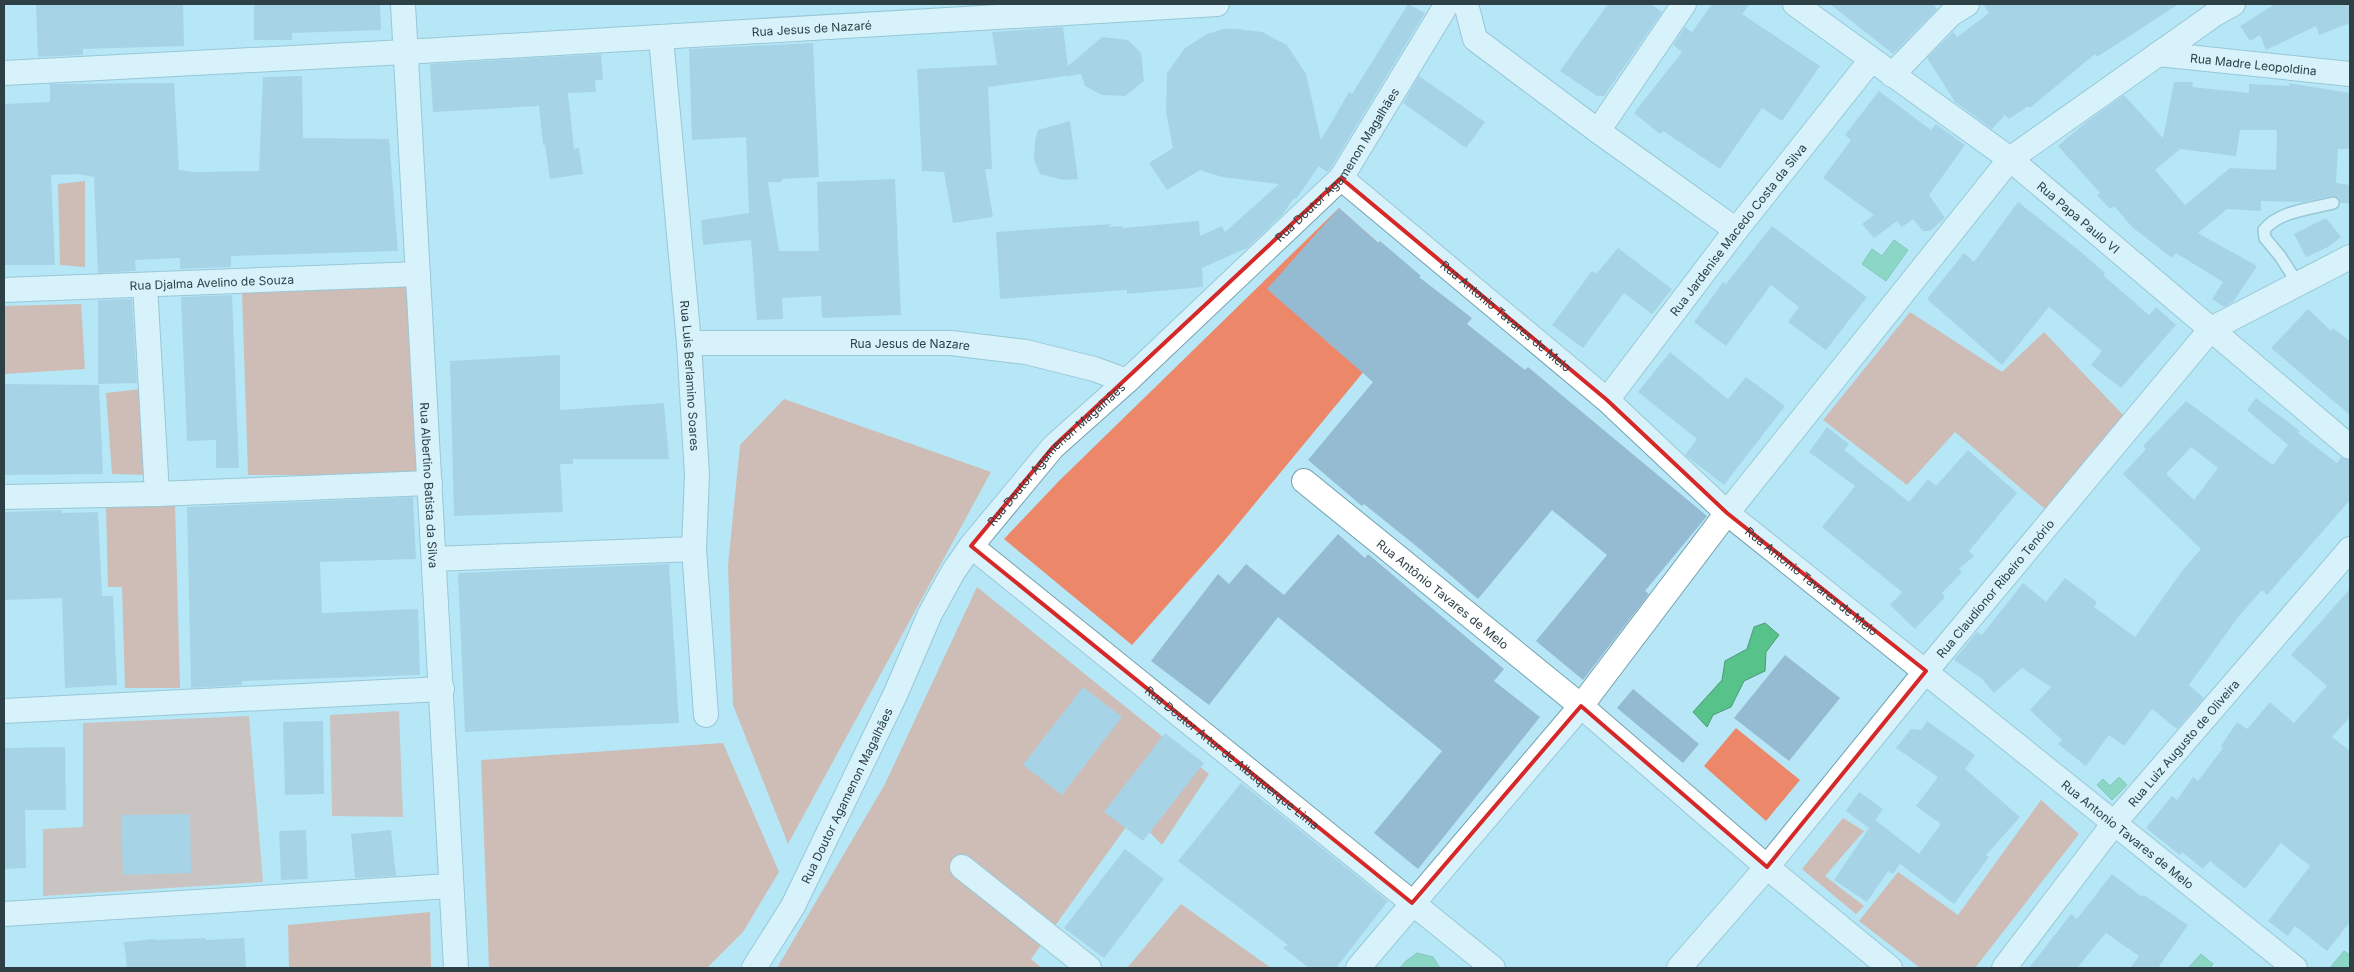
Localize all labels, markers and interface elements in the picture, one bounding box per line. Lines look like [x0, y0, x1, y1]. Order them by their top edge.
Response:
street label: Rua Jesus de Nazaré [751, 17, 872, 39]
street label: Rua Madre Leopoldina [2189, 50, 2318, 78]
street label: Rua Doutor Agamenon Magalhães [1271, 85, 1402, 244]
street label: Rua Jardenise Macedo Costa da Silva [1666, 140, 1809, 319]
street label: Rua Papa Paulo VI [2034, 178, 2123, 256]
street label: Rua Antonio Tavares de Melo [1438, 257, 1574, 375]
street label: Rua Djalma Avelino de Souza [129, 271, 294, 293]
street label: Rua Luis Berlamino Soares [678, 300, 703, 452]
street label: Rua Jesus de Nazare [850, 336, 971, 353]
street label: Rua Doutor Agamenon Magalhães [984, 379, 1128, 528]
street label: Rua Albertino Batista da Silva [417, 402, 442, 569]
street label: Rua Claudionor Ribeiro Tenório [1933, 516, 2057, 661]
street label: Rua Antonio Tavares de Melo [1743, 523, 1881, 639]
street label: Rua Antônio Tavares de Melo [1374, 536, 1512, 652]
street label: Rua Luiz Augusto de Oliveira [2124, 676, 2242, 809]
street label: Rua Doutor Artur de Albuquerque Lima [1142, 682, 1322, 832]
street label: Rua Doutor Agamenon Magalhães [798, 705, 895, 886]
street label: Rua Antonio Tavares de Melo [2059, 777, 2197, 892]

